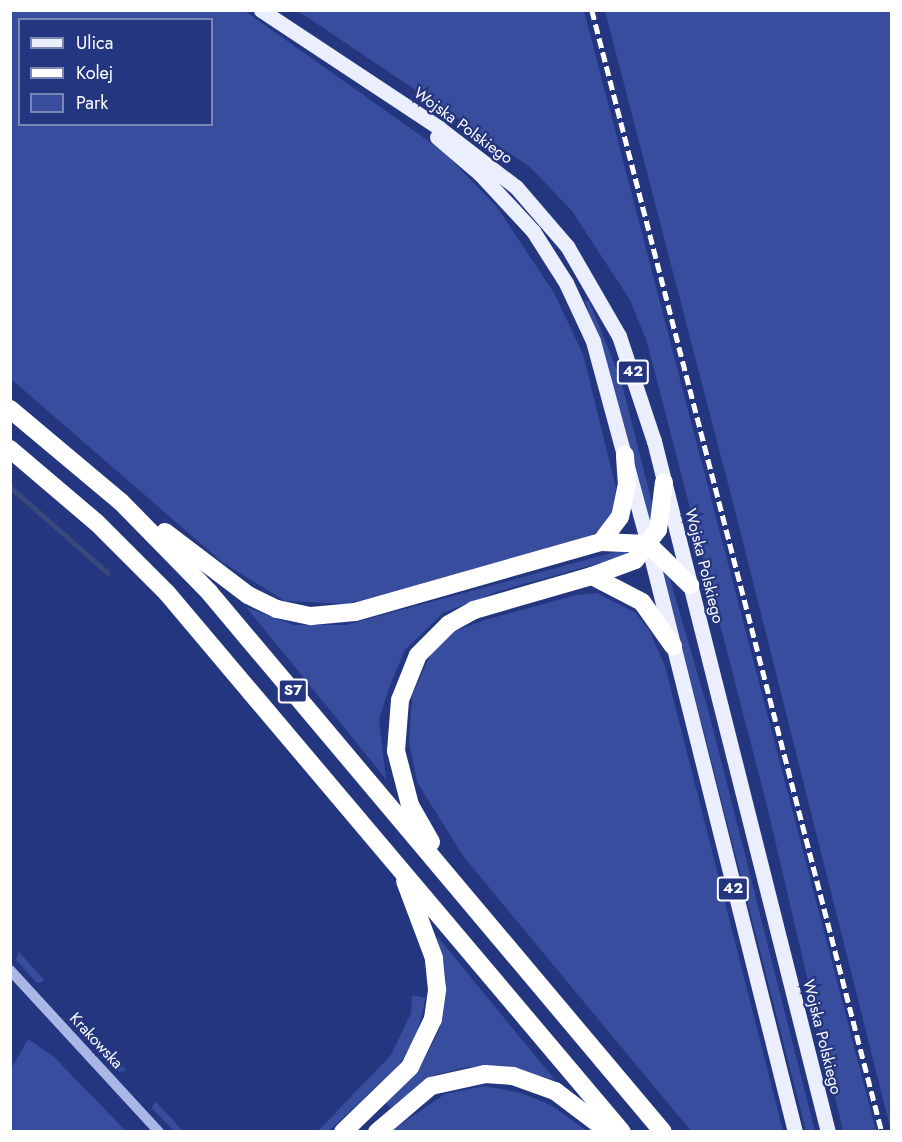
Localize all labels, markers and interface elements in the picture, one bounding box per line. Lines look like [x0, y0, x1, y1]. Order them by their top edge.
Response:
legend [18, 18, 213, 126]
text: Ulica [76, 30, 113, 56]
text: Kolej [76, 60, 113, 86]
street label: Wojska Polskiego [410, 84, 516, 168]
text: Park [76, 90, 108, 116]
road number: 42 [616, 360, 650, 384]
street label: Wojska Polskiego [680, 507, 728, 625]
road number: S7 [276, 679, 310, 703]
road number: 42 [716, 877, 750, 901]
street label: Wojska Polskiego [798, 978, 846, 1096]
street label: Krakowska [65, 1009, 127, 1073]

